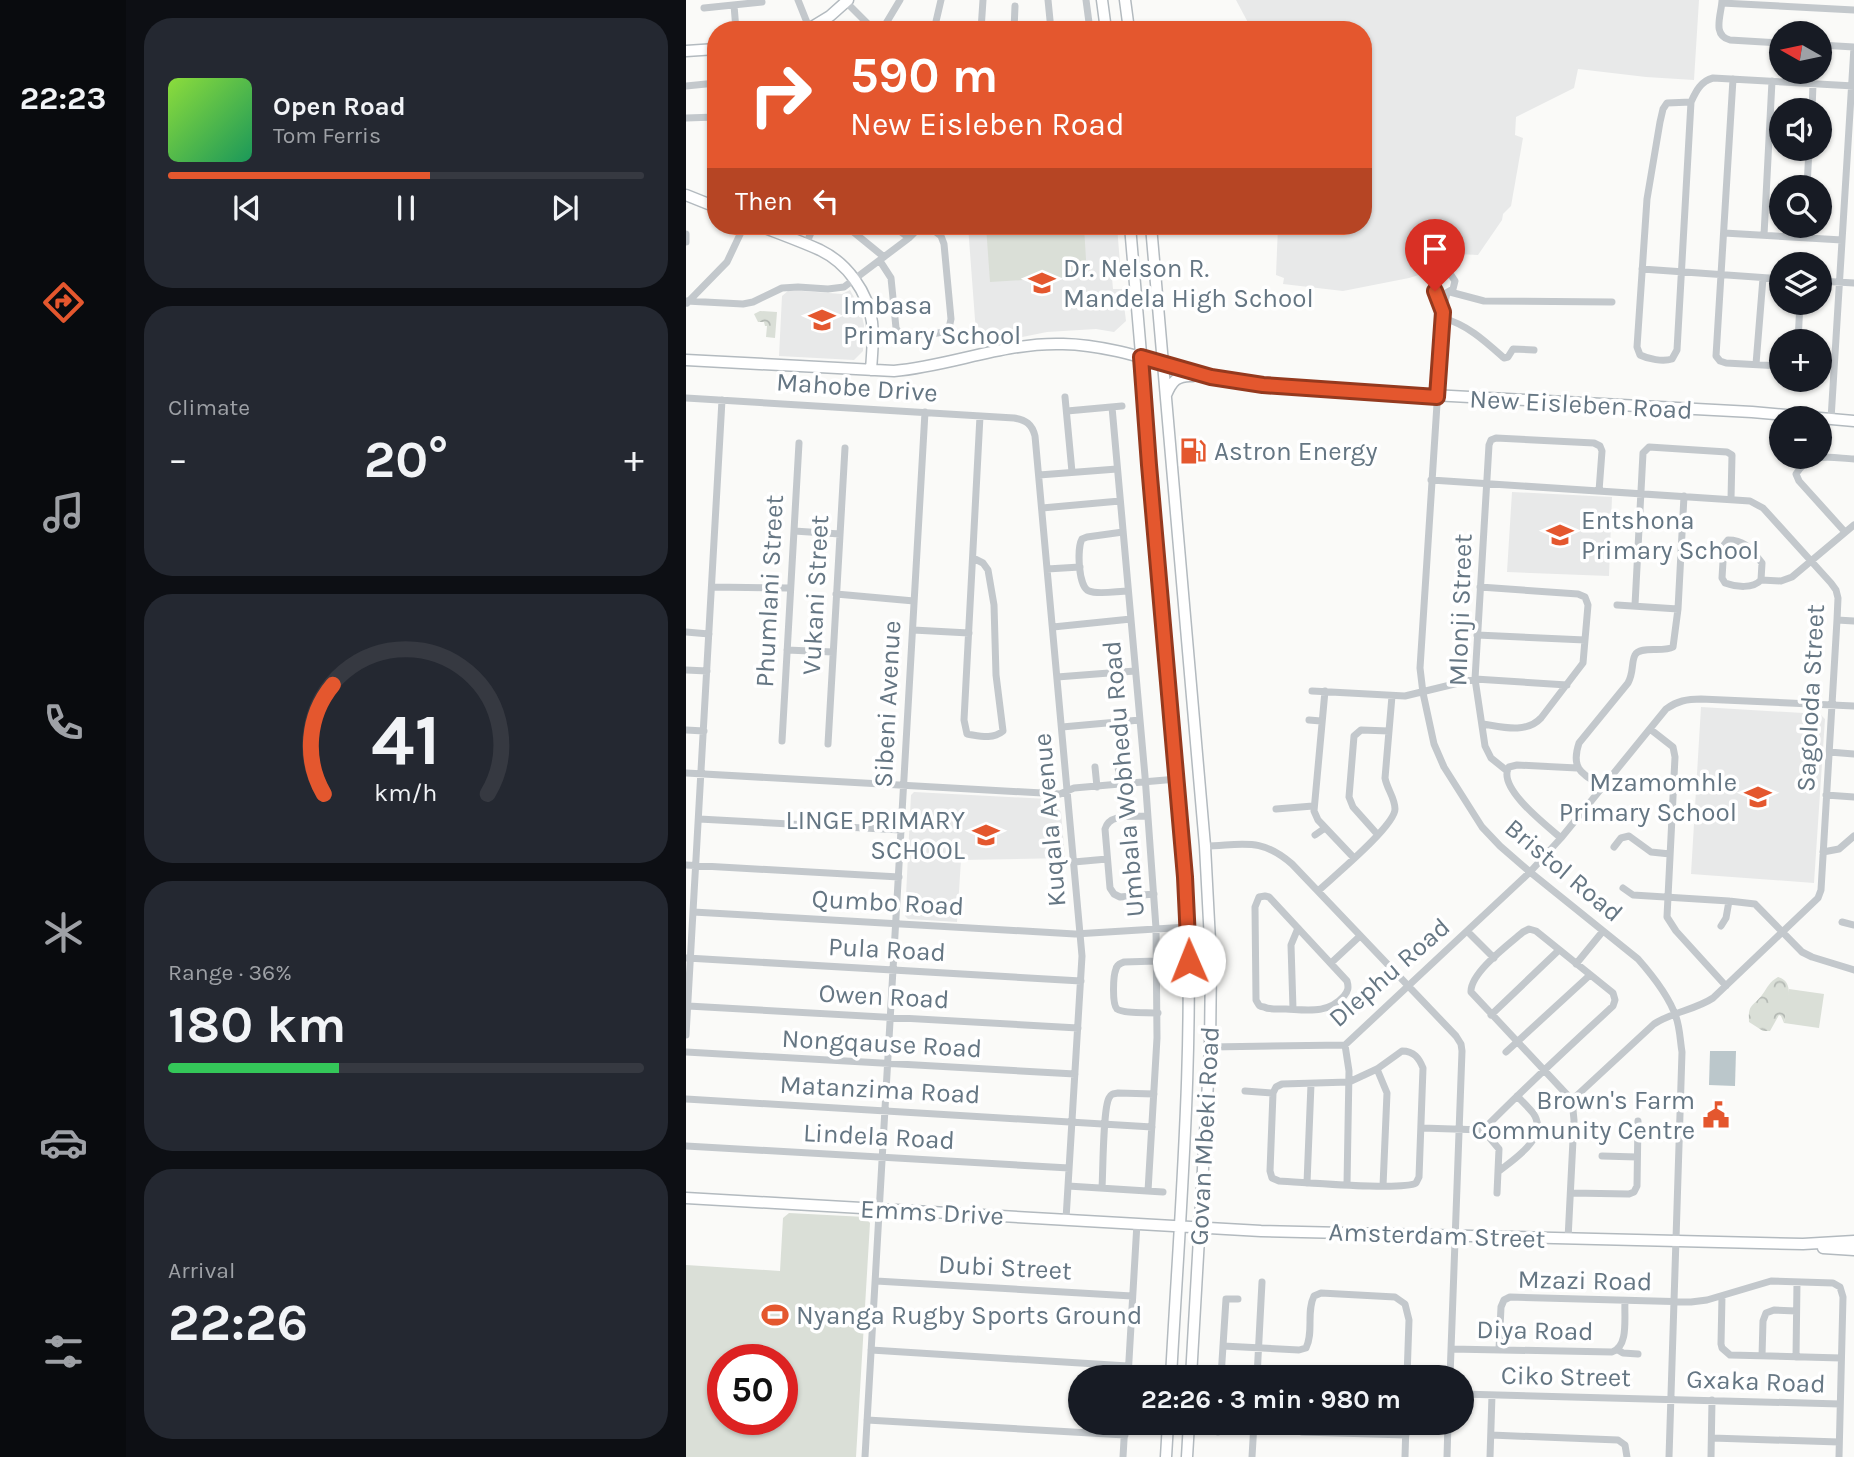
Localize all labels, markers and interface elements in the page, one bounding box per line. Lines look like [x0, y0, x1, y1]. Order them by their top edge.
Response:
north arrow [1769, 21, 1832, 84]
map controls [1769, 21, 1832, 469]
text: 590 m [850, 47, 998, 104]
icon: right [735, 49, 826, 140]
text: 22:23 [20, 80, 106, 117]
text: Open Road [273, 91, 406, 122]
button: sound [1769, 98, 1832, 161]
text: New Eisleben Road [850, 106, 1125, 143]
text: Tom Ferris [273, 122, 381, 149]
button: search [1769, 175, 1832, 238]
icon: left [807, 182, 845, 220]
text: Then [735, 186, 793, 217]
icon: previous [228, 189, 266, 227]
icon: pause [387, 189, 425, 227]
icon: next [546, 189, 584, 227]
pin [1405, 219, 1465, 291]
icon: arrive [1416, 230, 1454, 268]
button: layers [1769, 252, 1832, 315]
place label: Dr. Nelson R. Mandela High School [1063, 253, 1314, 314]
school or university icon: Dr. Nelson R. Mandela High School [1027, 268, 1057, 298]
icon: directions [39, 278, 88, 327]
place label: Imbasa Primary School [843, 290, 1021, 351]
school or university icon: Imbasa Primary School [807, 305, 837, 335]
button: + [1769, 329, 1832, 392]
street label: Mahobe Drive [775, 366, 939, 409]
street label: New Eisleben Road [1469, 383, 1693, 426]
text: Climate [168, 394, 250, 421]
button: − [1769, 406, 1832, 469]
text: 20° [364, 429, 448, 490]
fuel station icon: Astron Energy [1178, 436, 1208, 466]
place label: Astron Energy [1214, 436, 1378, 467]
text: − [168, 437, 188, 482]
text: + [624, 437, 644, 482]
icon: music [39, 488, 88, 537]
street label: Phumlani Street [749, 494, 790, 688]
place label: Entshona Primary School [1581, 505, 1759, 566]
street label: Vukani Street [796, 514, 835, 676]
school or university icon: Entshona Primary School [1545, 520, 1575, 550]
street label: Mlonji Street [1442, 533, 1479, 687]
street label: Sagoloda Street [1790, 603, 1831, 793]
street label: Sibeni Avenue [868, 620, 907, 788]
street label: Umbala Wobhedu Road [1096, 640, 1151, 918]
icon: phone [39, 698, 88, 747]
text: 41 [371, 698, 441, 783]
street label: Kuqala Avenue [1026, 732, 1073, 908]
place label: Mzamomhle Primary School [1559, 767, 1737, 828]
text: km/h [374, 778, 438, 807]
school or university icon: Mzamomhle Primary School [1743, 782, 1773, 812]
place label: LINGE PRIMARY SCHOOL [786, 805, 966, 866]
street label: Bristol Road [1498, 812, 1629, 929]
school or university icon: LINGE PRIMARY SCHOOL [971, 820, 1001, 850]
street label: Qumbo Road [811, 883, 965, 922]
icon: climate [39, 908, 88, 957]
street label: Dlephu Road [1322, 911, 1456, 1033]
position arrow [1152, 924, 1226, 998]
street label: Pula Road [827, 931, 947, 968]
text: Range · 36% [168, 959, 292, 986]
street label: Owen Road [818, 978, 950, 1015]
text: 180 km [168, 994, 346, 1055]
street label: Nongqause Road [781, 1023, 983, 1064]
street label: Govan Mbeki Road [1183, 1026, 1226, 1246]
street label: Matanzima Road [779, 1069, 981, 1110]
place label: Brown's Farm Community Centre [1471, 1085, 1695, 1146]
public building icon: Brown's Farm Community Centre [1701, 1100, 1731, 1130]
street label: Lindela Road [802, 1117, 956, 1156]
icon: car [39, 1118, 88, 1167]
street label: Emms Drive [859, 1193, 1005, 1232]
street label: Amsterdam Street [1328, 1216, 1546, 1255]
street label: Dubi Street [937, 1249, 1073, 1286]
text: Arrival [168, 1257, 235, 1284]
street label: Mzazi Road [1517, 1264, 1653, 1297]
text: 22:26 [168, 1292, 308, 1353]
sports icon: Nyanga Rugby Sports Ground [760, 1300, 790, 1330]
place label: Nyanga Rugby Sports Ground [796, 1300, 1142, 1331]
street label: Diya Road [1476, 1314, 1594, 1347]
icon: filters [39, 1327, 88, 1376]
speed limit sign: 50 [707, 1344, 798, 1435]
street label: Ciko Street [1501, 1360, 1632, 1393]
street label: Gxaka Road [1686, 1364, 1826, 1399]
text: 22:26 · 3 min · 980 m [1141, 1384, 1401, 1415]

